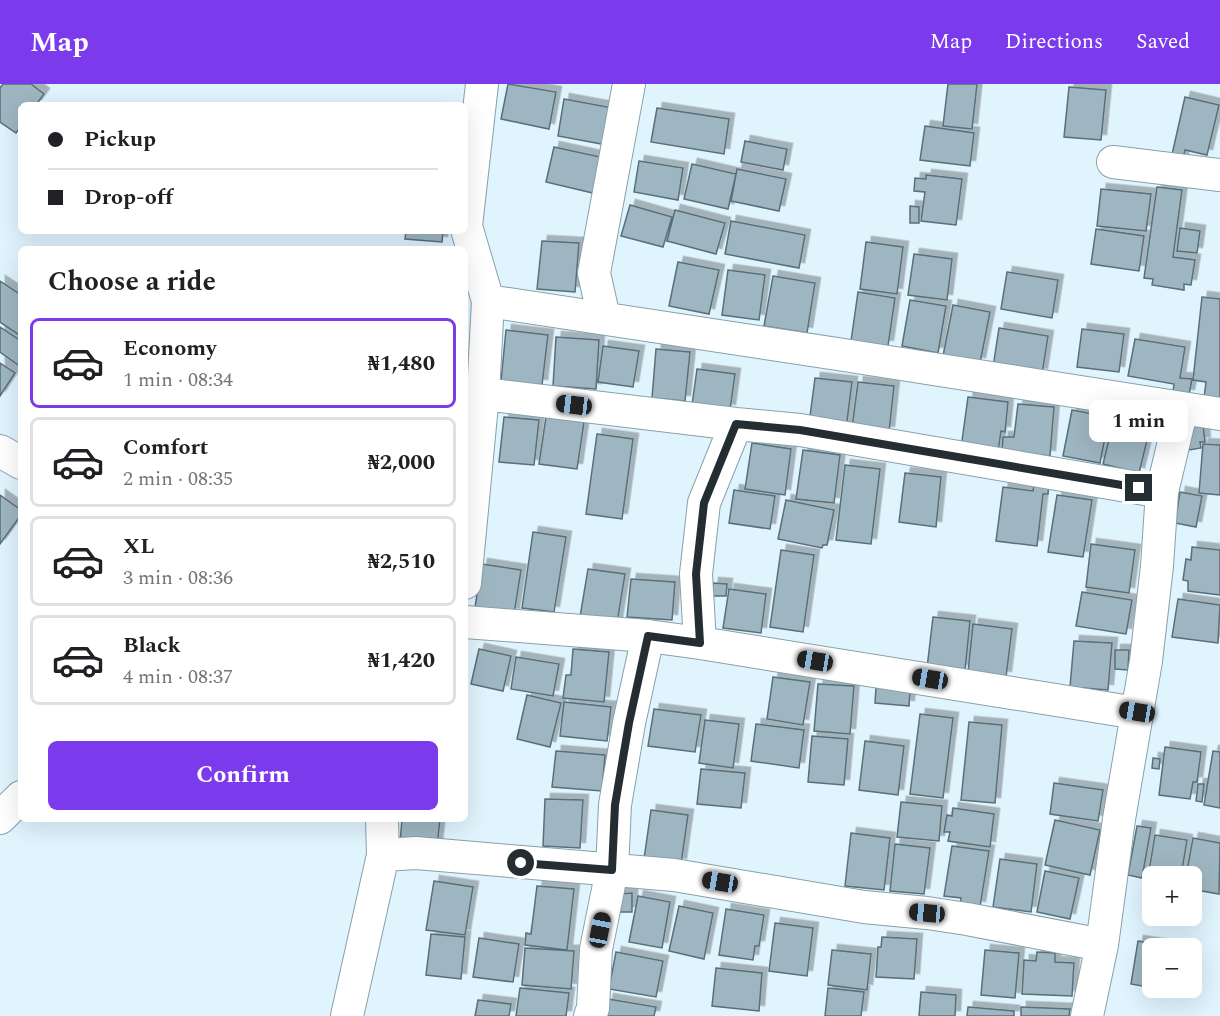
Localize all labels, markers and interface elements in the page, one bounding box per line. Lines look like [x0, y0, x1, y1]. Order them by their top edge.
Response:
text: Map [30, 21, 89, 64]
text: Map [930, 26, 972, 58]
text: Directions [1005, 26, 1103, 58]
text: Saved [1136, 26, 1190, 58]
text: Pickup [84, 123, 156, 156]
text: Drop-off [84, 181, 173, 214]
text: Choose a ride [48, 261, 216, 303]
text: Economy [123, 332, 216, 365]
icon: car [51, 336, 105, 390]
text: ₦1,480 [367, 347, 435, 380]
text: 1 min · 08:34 [123, 365, 233, 395]
car [555, 394, 593, 416]
callout: 1 min [1090, 401, 1188, 443]
text: 1 min [1112, 406, 1165, 436]
text: Comfort [123, 431, 208, 464]
icon: car [51, 435, 105, 489]
text: ₦2,000 [367, 446, 435, 479]
text: 2 min · 08:35 [123, 464, 233, 494]
route end [1125, 474, 1152, 501]
text: XL [123, 530, 154, 563]
icon: car [51, 534, 105, 588]
text: ₦2,510 [367, 545, 435, 578]
text: 3 min · 08:36 [123, 563, 233, 593]
text: Black [123, 629, 181, 662]
icon: car [51, 633, 105, 687]
text: ₦1,420 [367, 644, 435, 677]
car [796, 649, 834, 673]
text: 4 min · 08:37 [123, 662, 233, 692]
car [911, 667, 949, 691]
car [1118, 700, 1156, 724]
button: Confirm [48, 741, 438, 810]
route start [507, 849, 534, 876]
map controls [1142, 866, 1202, 998]
button: + [1142, 866, 1202, 926]
car [701, 870, 739, 894]
car [908, 902, 946, 924]
car [588, 911, 612, 949]
button: − [1142, 938, 1202, 998]

